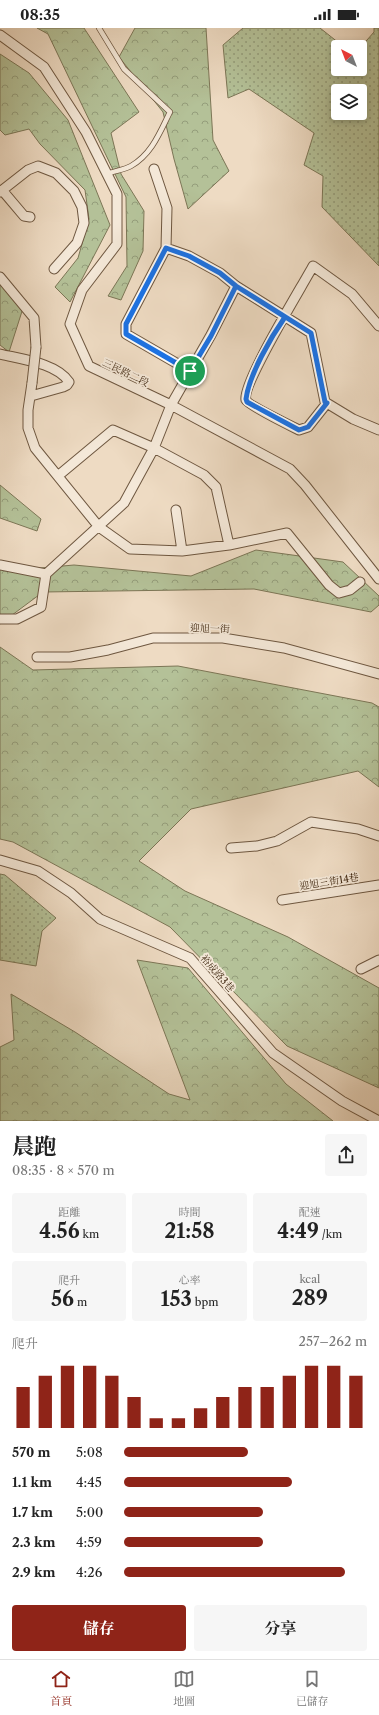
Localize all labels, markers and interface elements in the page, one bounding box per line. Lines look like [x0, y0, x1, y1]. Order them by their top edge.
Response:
text: 08:35 [20, 5, 60, 24]
north arrow [331, 40, 367, 76]
map controls [331, 40, 367, 120]
button: layers [331, 84, 367, 120]
pin [173, 354, 207, 388]
street label: 三民路二段 [100, 356, 151, 389]
icon: arrive [179, 360, 201, 382]
street label: 迎旭一街 [190, 621, 230, 636]
street label: 迎旭三街14巷 [298, 870, 360, 893]
street label: 裕成路3巷 [198, 952, 237, 995]
text: 晨跑 [12, 1133, 56, 1160]
button: share [325, 1134, 367, 1176]
text: 08:35 · 8 × 570 m [12, 1162, 115, 1178]
text: 距離 [58, 1205, 80, 1219]
text: 時間 [178, 1205, 200, 1219]
text: 配速 [299, 1205, 321, 1219]
text: 4.56 [39, 1219, 80, 1243]
text: 21:58 [164, 1219, 215, 1243]
text: 4:49 [277, 1219, 319, 1243]
text: km [80, 1227, 99, 1241]
text: /km [319, 1227, 342, 1241]
text: kcal [299, 1272, 320, 1286]
text: 爬升 [58, 1273, 80, 1287]
text: 心率 [178, 1273, 200, 1287]
text: 289 [292, 1286, 328, 1310]
text: 56 [51, 1287, 74, 1311]
text: 153 [161, 1287, 192, 1311]
text: m [74, 1295, 87, 1309]
text: bpm [192, 1295, 218, 1309]
text: 257–262 m [299, 1333, 367, 1349]
text: 爬升 [12, 1335, 38, 1351]
text: 570 m [12, 1444, 50, 1460]
text: 5:08 [76, 1444, 103, 1460]
text: 1.1 km [12, 1474, 52, 1490]
text: 4:45 [76, 1474, 102, 1490]
text: 1.7 km [12, 1504, 53, 1520]
text: 5:00 [76, 1504, 103, 1520]
text: 2.3 km [12, 1534, 55, 1550]
text: 4:59 [76, 1534, 102, 1550]
text: 2.9 km [12, 1564, 56, 1580]
text: 4:26 [76, 1564, 102, 1580]
button: 儲存 [12, 1605, 186, 1651]
button: 分享 [194, 1605, 367, 1651]
tab: 首頁 [50, 1668, 72, 1708]
tab: 地圖 [173, 1668, 195, 1708]
tab: 已儲存 [296, 1668, 329, 1708]

